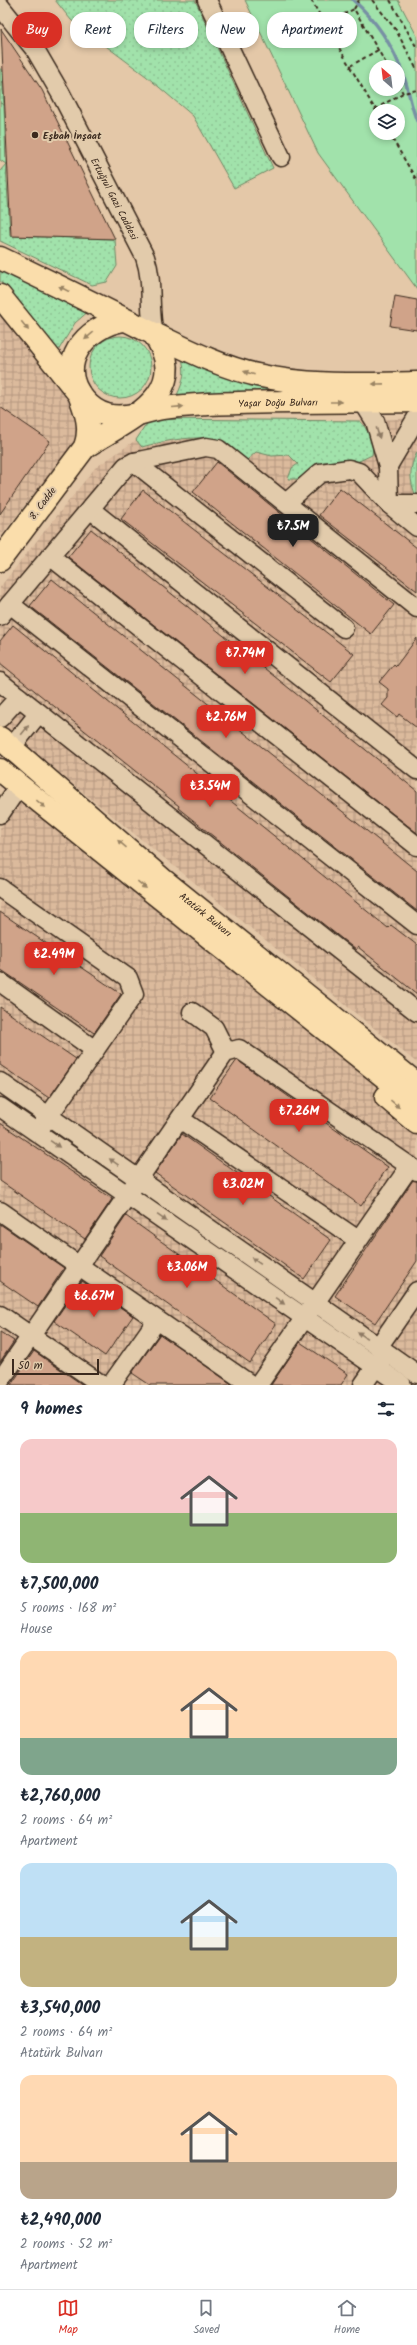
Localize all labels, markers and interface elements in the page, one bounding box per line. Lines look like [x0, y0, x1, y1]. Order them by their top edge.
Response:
chip: Buy [12, 12, 62, 48]
chip: Rent [70, 12, 126, 48]
chip: Filters [134, 12, 198, 48]
chip: New [206, 12, 259, 48]
chip: Apartment [267, 12, 357, 48]
north arrow [369, 60, 405, 96]
map controls [369, 60, 405, 140]
button: layers [369, 104, 405, 140]
place label: Eşbah İnşaat [43, 128, 102, 144]
marker: Eşbah İnşaat [30, 130, 40, 140]
street label: Ertuğrul Gazi Caddesi [86, 155, 142, 244]
one-way arrow [58, 286, 70, 292]
one-way arrow [20, 320, 29, 331]
one-way arrow [84, 331, 94, 340]
one-way arrow [243, 370, 255, 376]
one-way arrow [371, 381, 384, 387]
street label: Yaşar Doğu Bulvarı [238, 395, 318, 412]
one-way arrow [330, 399, 343, 405]
one-way arrow [172, 403, 184, 410]
one-way arrow [375, 427, 381, 439]
street label: 8. Cadde [25, 483, 61, 523]
pin: ₺7.5M [265, 514, 321, 548]
text: ₺7.5M [277, 516, 309, 537]
pin: ₺7.74M [212, 641, 278, 675]
text: ₺7.74M [225, 643, 265, 664]
pin: ₺2.76M [193, 705, 259, 739]
text: ₺2.76M [206, 707, 246, 728]
one-way arrow [21, 725, 29, 736]
pin: ₺3.54M [177, 774, 243, 808]
text: ₺3.54M [190, 776, 230, 797]
one-way arrow [36, 799, 47, 808]
one-way arrow [118, 840, 127, 849]
one-way arrow [137, 881, 148, 890]
street label: Atatürk Bulvarı [175, 889, 235, 942]
pin: ₺2.49M [21, 942, 87, 976]
text: ₺2.49M [33, 944, 75, 965]
pin: ₺7.26M [266, 1099, 332, 1133]
one-way arrow [389, 1100, 400, 1109]
text: ₺7.26M [279, 1101, 319, 1122]
one-way arrow [50, 1141, 61, 1148]
one-way arrow [109, 1158, 120, 1166]
pin: ₺3.02M [210, 1172, 276, 1206]
text: ₺3.02M [222, 1174, 264, 1195]
one-way arrow [157, 1214, 168, 1222]
pin: ₺3.06M [154, 1255, 220, 1289]
text: ₺3.06M [167, 1257, 207, 1278]
one-way arrow [250, 1257, 261, 1265]
pin: ₺6.67M [61, 1284, 127, 1318]
text: ₺6.67M [74, 1286, 114, 1307]
one-way arrow [275, 1297, 286, 1305]
one-way arrow [357, 1331, 368, 1339]
scale bar [12, 1357, 99, 1376]
text: 50 m [18, 1357, 43, 1375]
text: 9 homes [20, 1396, 83, 1423]
icon: filters [375, 1398, 397, 1420]
icon: home [173, 1465, 245, 1537]
text: ₺7,500,000 [20, 1571, 99, 1598]
text: 5 rooms · 168 m² [20, 1598, 116, 1619]
text: House [20, 1619, 52, 1640]
icon: home [173, 1677, 245, 1749]
text: ₺2,760,000 [20, 1783, 100, 1810]
text: 2 rooms · 64 m² [20, 1810, 112, 1831]
text: Apartment [20, 1831, 78, 1852]
icon: home [173, 1889, 245, 1961]
text: ₺3,540,000 [20, 1995, 100, 2022]
text: 2 rooms · 64 m² [20, 2022, 112, 2043]
text: Atatürk Bulvarı [20, 2043, 103, 2064]
icon: home [173, 2101, 245, 2173]
text: ₺2,490,000 [20, 2207, 101, 2234]
text: 2 rooms · 52 m² [20, 2234, 112, 2255]
text: Apartment [20, 2255, 78, 2276]
tab: Map [57, 2297, 79, 2339]
tab: Saved [193, 2297, 220, 2339]
tab: Home [334, 2297, 360, 2339]

